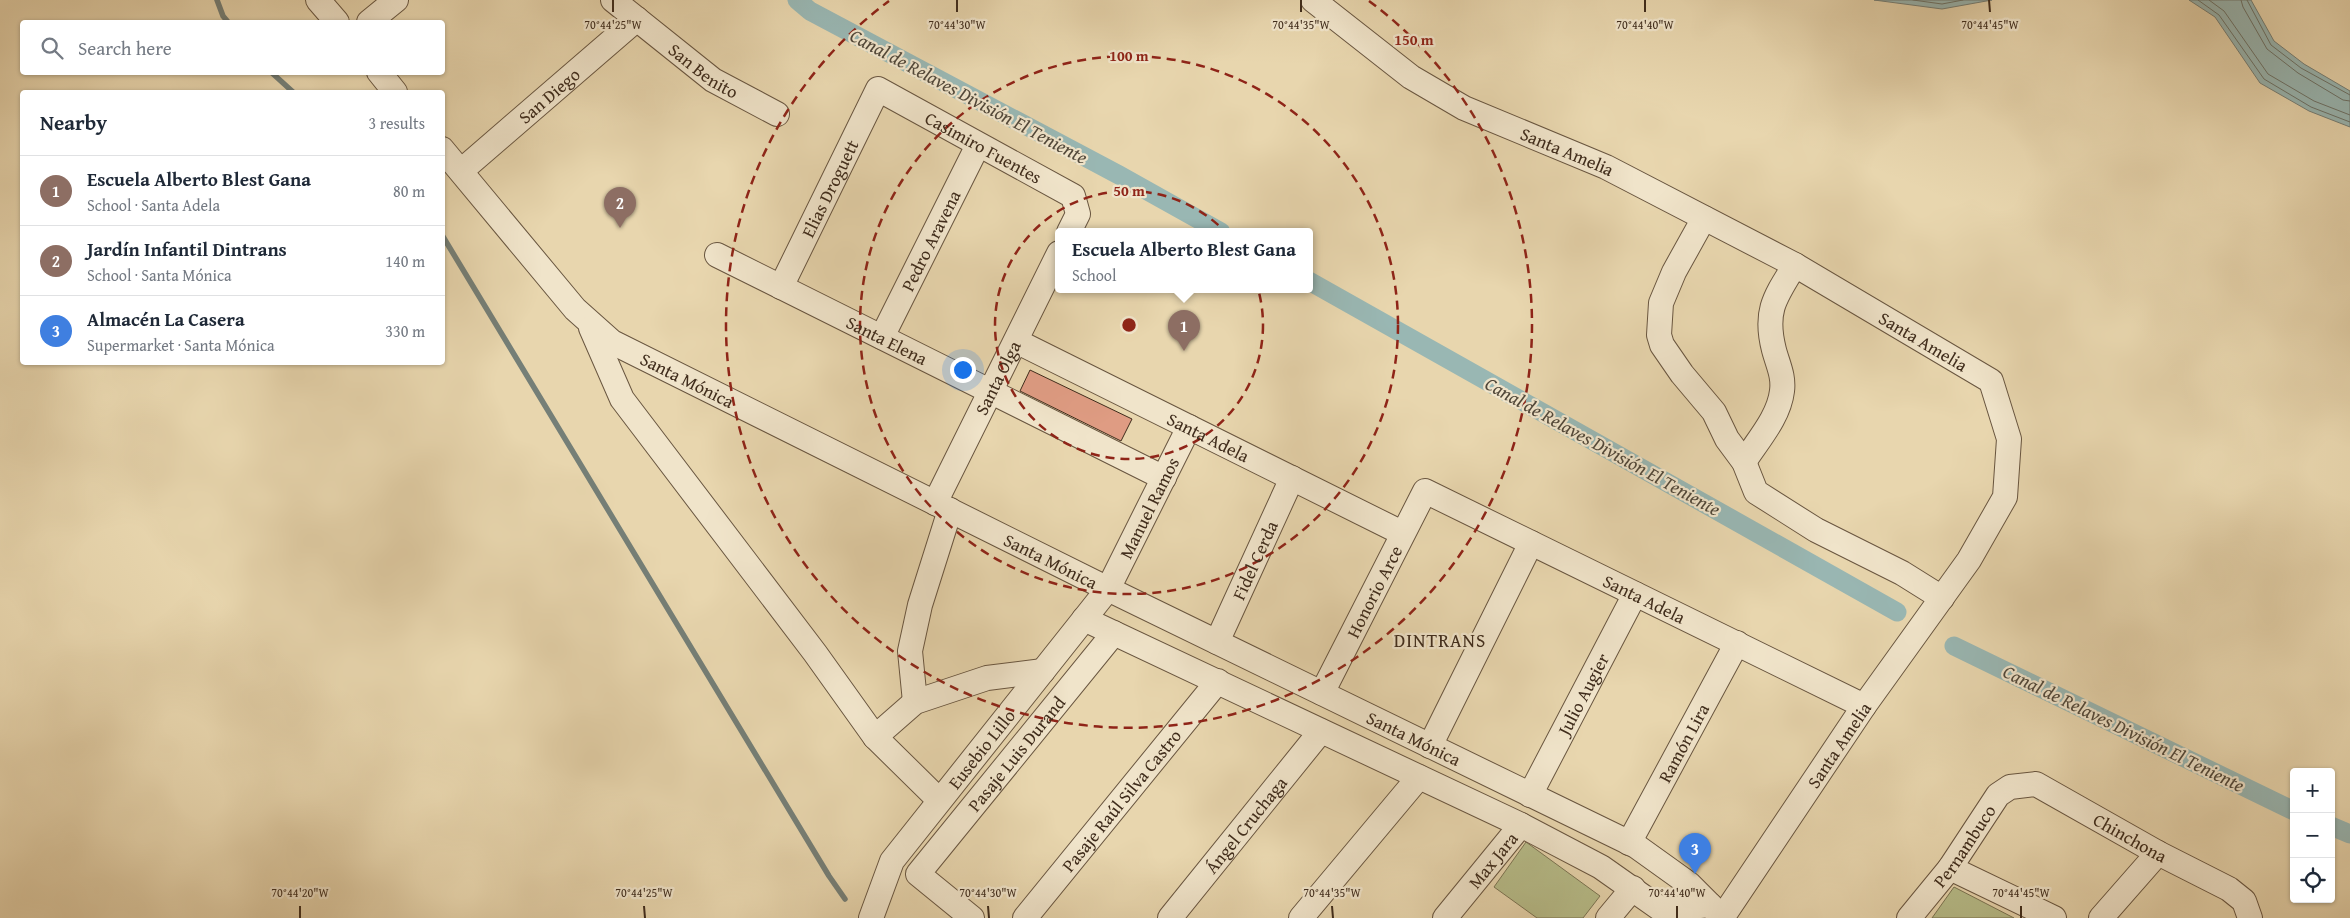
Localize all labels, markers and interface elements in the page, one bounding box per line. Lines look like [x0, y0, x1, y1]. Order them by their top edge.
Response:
text: 70°44'25"W [584, 16, 643, 33]
text: 70°44'30"W [928, 16, 987, 33]
text: 70°44'35"W [1272, 16, 1331, 33]
text: 70°44'40"W [1616, 16, 1675, 33]
text: 70°44'45"W [1961, 16, 2020, 33]
search box [20, 20, 445, 75]
water label: Canal de Relaves División El Teniente [845, 21, 1093, 171]
text: 150 m [1394, 29, 1434, 50]
icon: search [38, 34, 66, 62]
text: Search here [78, 34, 172, 62]
street label: San Benito [663, 36, 743, 105]
text: 100 m [1109, 45, 1149, 66]
street label: San Diego [512, 61, 586, 130]
street label: Casimiro Fuentes [920, 104, 1047, 190]
text: Nearby [40, 107, 107, 138]
text: 3 results [368, 111, 425, 135]
street label: Santa Amelia [1517, 120, 1619, 183]
street label: Elias Droguett [794, 134, 865, 242]
text: Escuela Alberto Blest Gana [87, 165, 311, 193]
text: 1 [52, 179, 60, 203]
text: 80 m [393, 179, 425, 203]
text: 50 m [1113, 180, 1145, 201]
street label: Pedro Aravena [894, 185, 967, 296]
pin: 2 [604, 187, 636, 228]
text: School · Santa Adela [87, 193, 220, 217]
popup [1055, 228, 1313, 293]
text: Jardín Infantil Dintrans [87, 235, 287, 263]
text: Escuela Alberto Blest Gana [1072, 235, 1296, 263]
text: 2 [52, 249, 60, 273]
text: 140 m [385, 249, 425, 273]
text: School · Santa Mónica [87, 263, 232, 287]
text: School [1072, 263, 1117, 287]
street label: Santa Amelia [1874, 304, 1973, 378]
text: Almacén La Casera [87, 305, 245, 333]
street label: Santa Elena [842, 308, 933, 372]
pin: 1 [1168, 310, 1200, 351]
centre of rings [1120, 316, 1138, 334]
text: 3 [52, 319, 60, 343]
text: 330 m [385, 319, 425, 343]
text: Supermarket · Santa Mónica [87, 333, 275, 357]
street label: Santa Olga [967, 335, 1027, 419]
street label: Santa Mónica [636, 345, 740, 415]
your location [950, 357, 976, 383]
water label: Canal de Relaves División El Teniente [1480, 369, 1726, 523]
street label: Santa Adela [1163, 405, 1255, 469]
street label: Manuel Ramos [1112, 452, 1185, 563]
street label: Fidel Cerda [1225, 516, 1284, 604]
street label: Santa Mónica [999, 526, 1103, 596]
street label: Honorio Arce [1339, 541, 1409, 642]
street label: Santa Adela [1599, 567, 1691, 630]
district label: DINTRANS [1394, 626, 1486, 654]
street label: Julio Augier [1549, 648, 1616, 742]
water label: Canal de Relaves División El Teniente [1999, 657, 2250, 799]
street label: Pasaje Luis Durand [961, 690, 1072, 817]
street label: Santa Amelia [1800, 696, 1878, 794]
street label: Ramón Lira [1651, 698, 1716, 787]
street label: Eusebio Lillo [941, 703, 1021, 794]
street label: Santa Mónica [1362, 703, 1466, 773]
street label: Pasaje Raúl Silva Castro [1055, 723, 1187, 877]
map controls [2290, 768, 2335, 903]
button: + [2290, 768, 2335, 813]
street label: Ángel Cruchaga [1198, 770, 1293, 879]
street label: Pernambuco [1926, 799, 2002, 893]
street label: Chinchona [2089, 806, 2172, 869]
button: − [2290, 813, 2335, 858]
street label: Max Jara [1461, 825, 1524, 894]
pin: 3 [1679, 833, 1711, 874]
button: locate [2290, 858, 2335, 903]
text: 70°44'20"W [271, 884, 330, 901]
text: 70°44'25"W [615, 884, 674, 901]
text: 70°44'30"W [959, 884, 1018, 901]
text: 70°44'35"W [1303, 884, 1362, 901]
text: 70°44'40"W [1648, 884, 1707, 901]
text: 70°44'45"W [1992, 884, 2051, 901]

